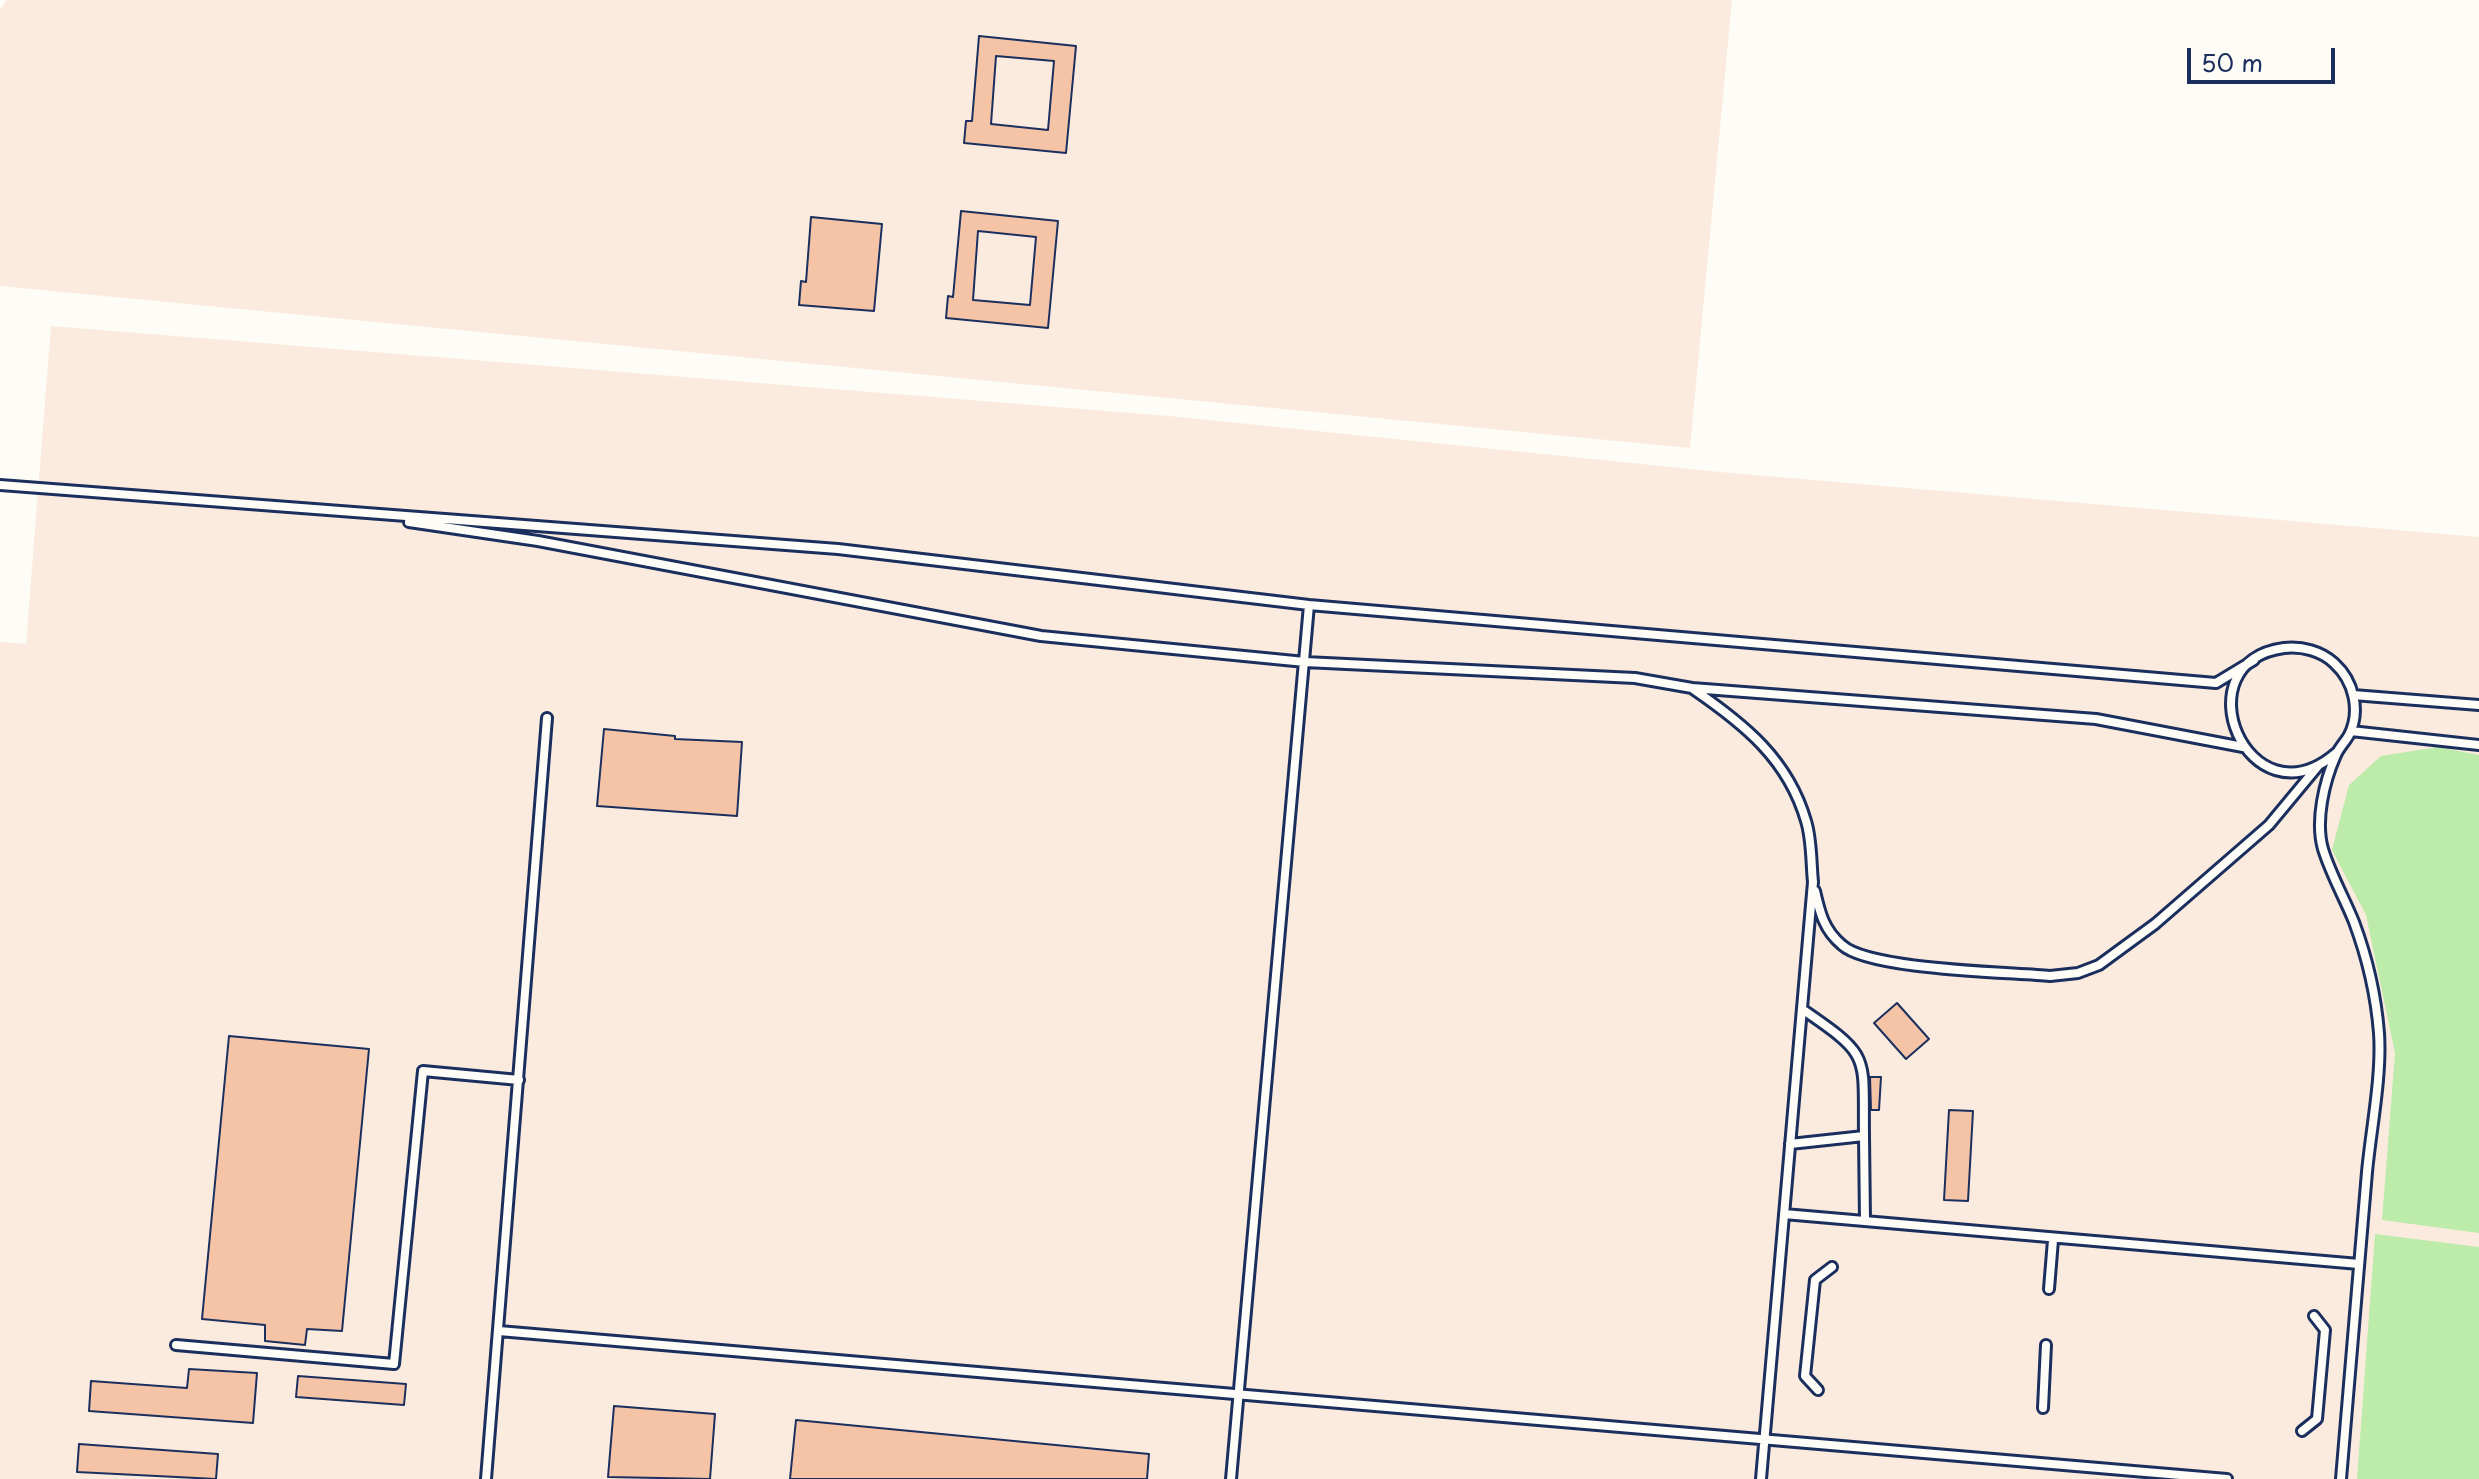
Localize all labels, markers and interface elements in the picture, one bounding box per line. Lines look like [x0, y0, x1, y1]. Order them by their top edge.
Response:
scale bar [2191, 32, 2339, 82]
text: 50 m [2201, 44, 2263, 80]

